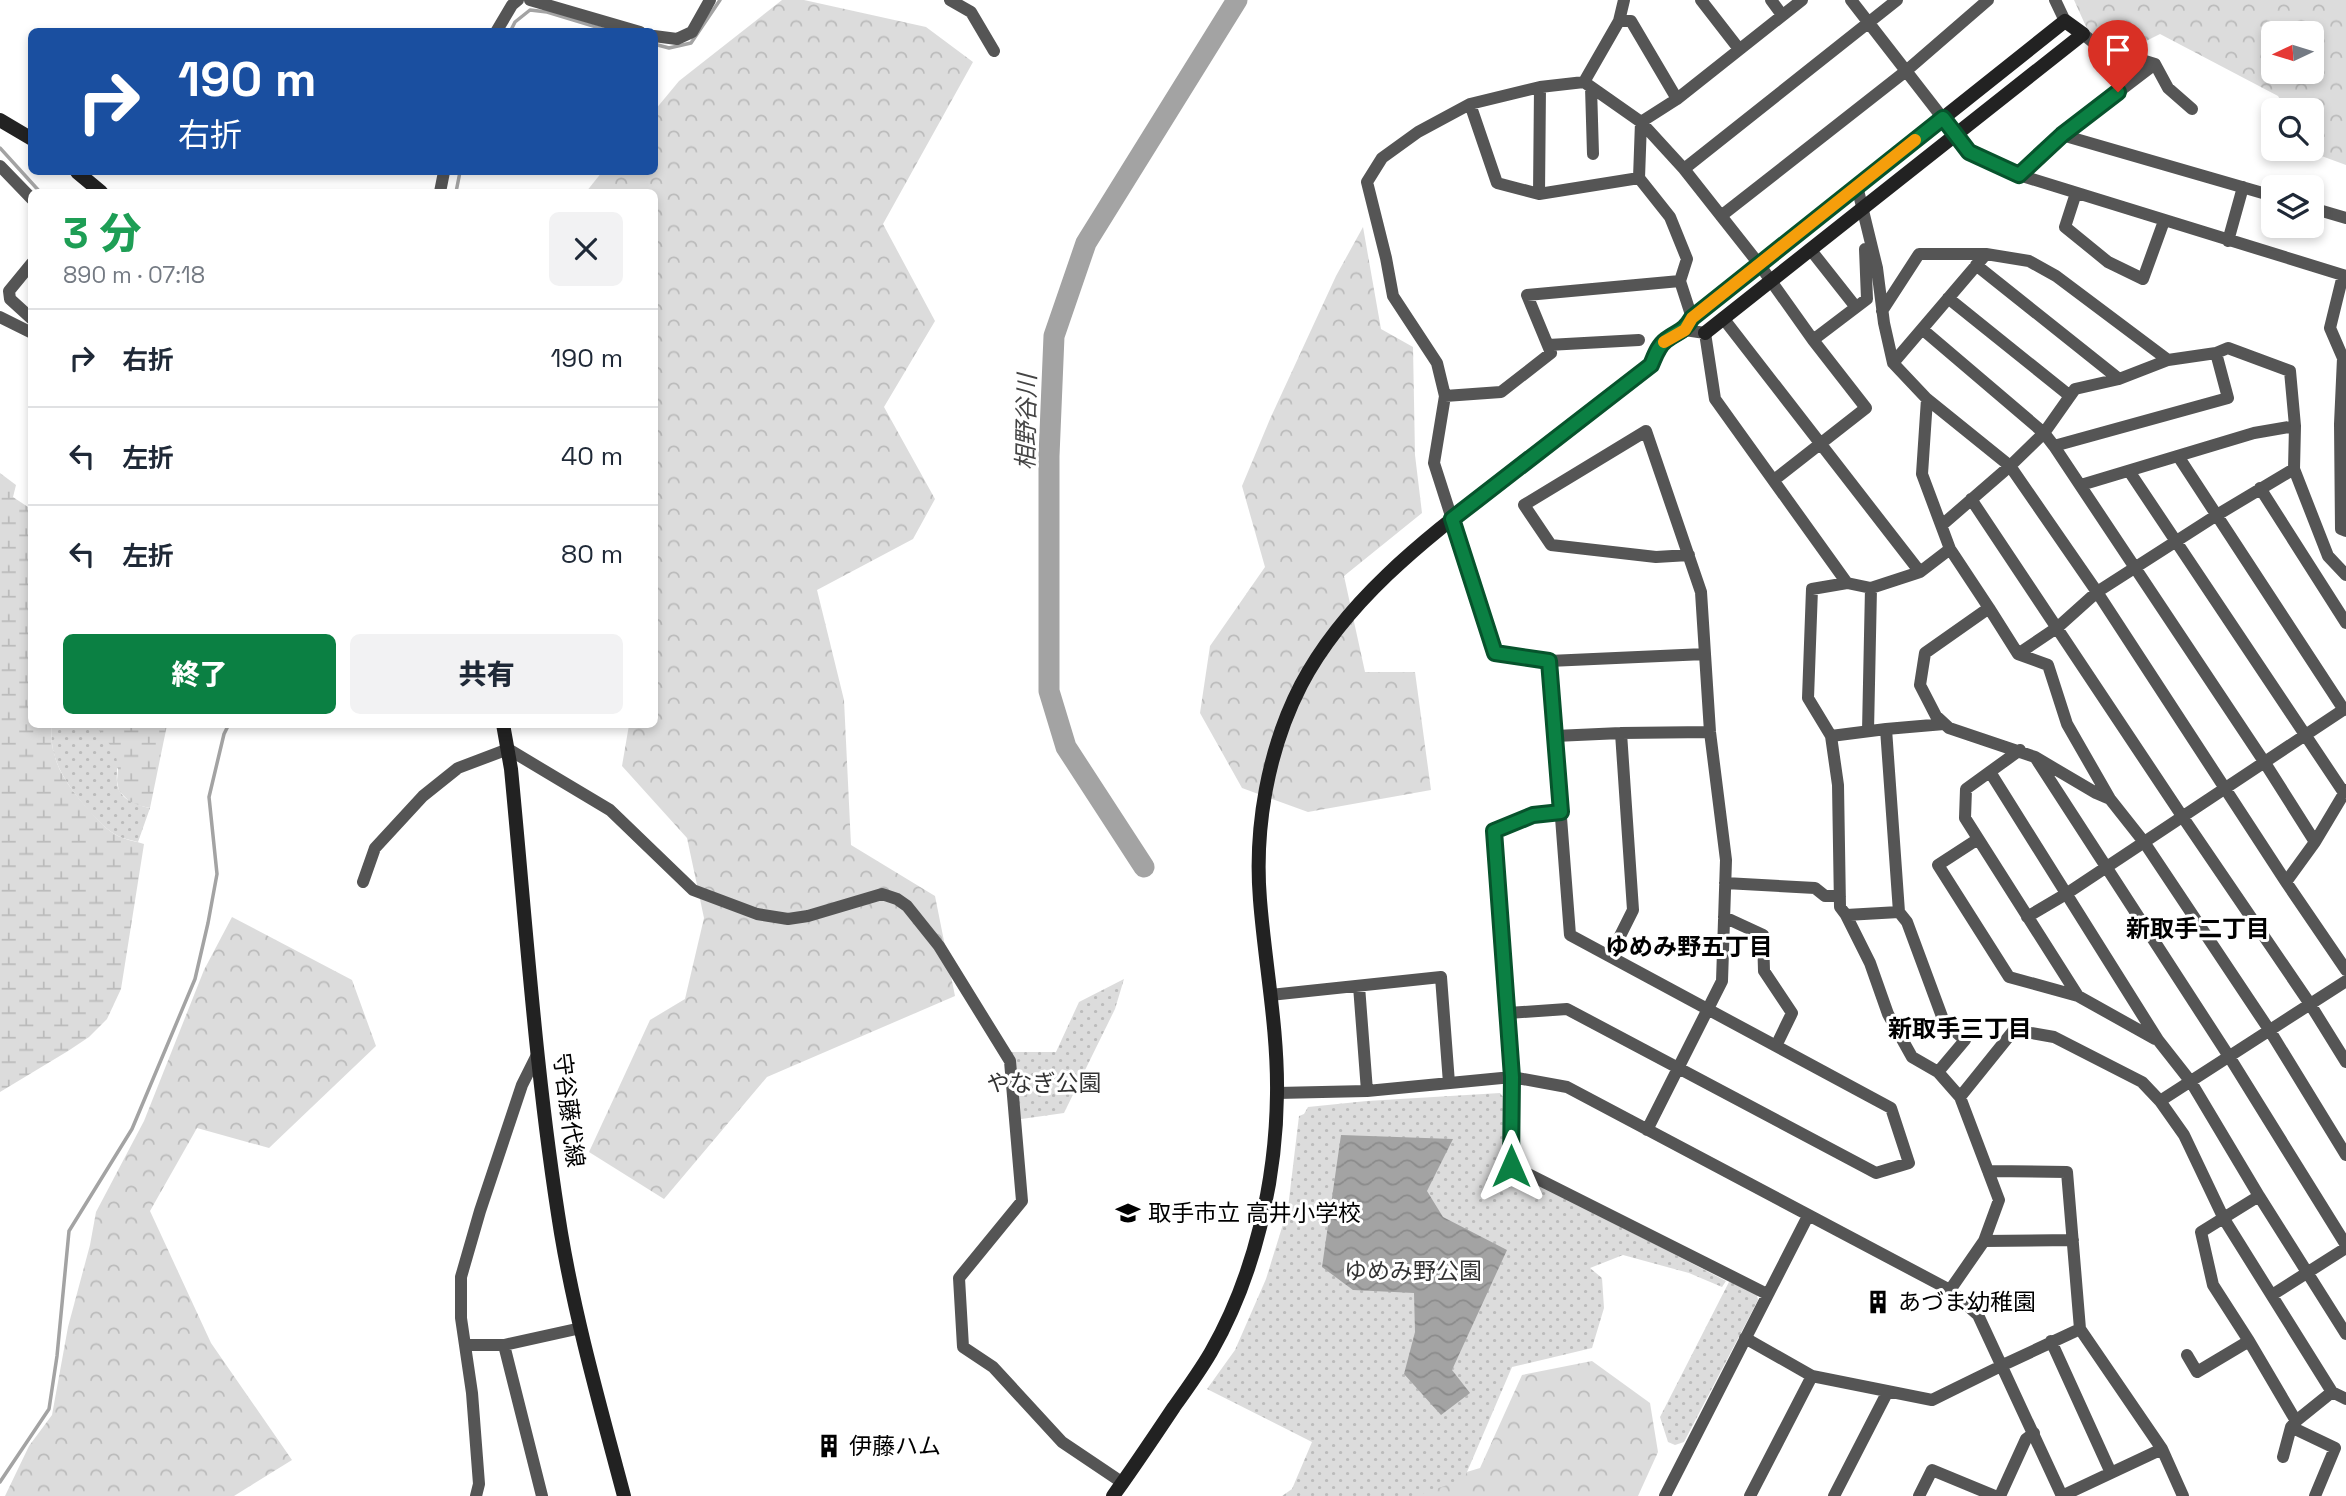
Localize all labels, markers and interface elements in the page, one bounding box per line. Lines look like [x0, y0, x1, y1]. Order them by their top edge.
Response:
pin [2088, 20, 2148, 92]
north arrow [2261, 21, 2324, 84]
map controls [2261, 21, 2324, 238]
icon: arrive [2099, 31, 2137, 69]
text: 190 m [178, 48, 316, 110]
icon: right [63, 56, 154, 147]
button: search [2261, 98, 2324, 161]
text: 右折 [178, 115, 242, 155]
button: layers [2261, 175, 2324, 238]
text: 3 分 [63, 207, 141, 260]
button: close [549, 212, 623, 286]
text: 890 m · 07:18 [63, 260, 205, 290]
icon: right [63, 339, 101, 377]
text: 190 m [551, 341, 623, 375]
text: 右折 [122, 343, 174, 377]
water label: 相野谷川 [1010, 371, 1042, 470]
icon: left [63, 437, 101, 475]
text: 40 m [561, 439, 623, 473]
text: 左折 [122, 441, 174, 475]
icon: left [63, 535, 101, 573]
text: 80 m [561, 537, 623, 571]
text: 左折 [122, 539, 174, 573]
button: 終了 [63, 634, 336, 714]
button: 共有 [350, 634, 623, 714]
district label: 新取手二丁目 [2126, 913, 2270, 944]
district label: ゆめみ野五丁目 [1605, 931, 1773, 962]
district label: 新取手三丁目 [1888, 1013, 2032, 1044]
street label: 守谷藤代線 [547, 1051, 591, 1169]
park label: やなぎ公園 [987, 1068, 1102, 1098]
position arrow [1474, 1129, 1548, 1203]
place label: 取手市立 高井小学校 [1148, 1198, 1361, 1228]
school or university icon: 取手市立 高井小学校 [1114, 1199, 1142, 1227]
park label: ゆめみ野公園 [1344, 1256, 1482, 1286]
place label: あづま幼稚園 [1898, 1287, 2036, 1317]
building icon: あづま幼稚園 [1864, 1288, 1892, 1316]
place label: 伊藤ハム [849, 1431, 941, 1461]
building icon: 伊藤ハム [815, 1432, 843, 1460]

